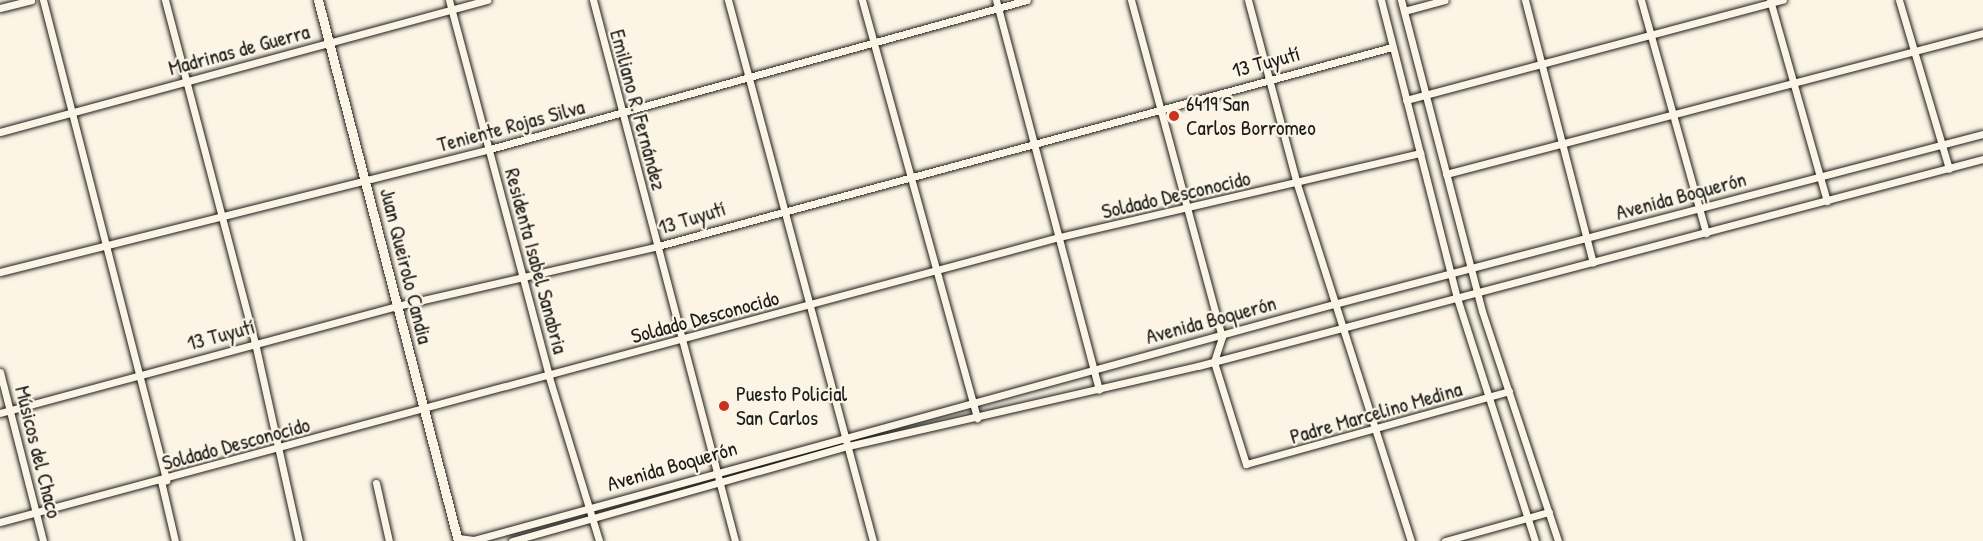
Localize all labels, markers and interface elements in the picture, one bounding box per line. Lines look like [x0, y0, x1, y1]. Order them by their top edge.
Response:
street label: Madrinas de Guerra [166, 19, 312, 81]
street label: Emiliano R. Fernández [604, 27, 672, 193]
street label: 13 Tuyutí [1229, 41, 1303, 83]
place label: 6419 San Carlos Borromeo [1186, 91, 1316, 141]
street label: Teniente Rojas Silva [435, 94, 587, 158]
marker: 6419 San Carlos Borromeo [1167, 109, 1181, 123]
street label: Residenta Isabel Sanabria [499, 166, 573, 356]
street label: Soldado Desconocido [1099, 166, 1253, 224]
street label: Avenida Boquerón [1613, 166, 1749, 226]
street label: Juan Queirolo Candia [374, 185, 438, 347]
street label: 13 Tuyutí [655, 196, 729, 240]
street label: Soldado Desconocido [628, 285, 782, 349]
street label: Avenida Boquerón [1143, 290, 1279, 350]
street label: 13 Tuyutí [184, 314, 258, 356]
street label: Padre Marcelino Medina [1287, 376, 1465, 450]
place label: Puesto Policial San Carlos [736, 381, 847, 431]
street label: Músicos del Chaco [9, 383, 67, 521]
marker: Puesto Policial San Carlos [717, 399, 731, 413]
street label: Soldado Desconocido [159, 412, 313, 476]
street label: Avenida Boquerón [604, 435, 740, 497]

